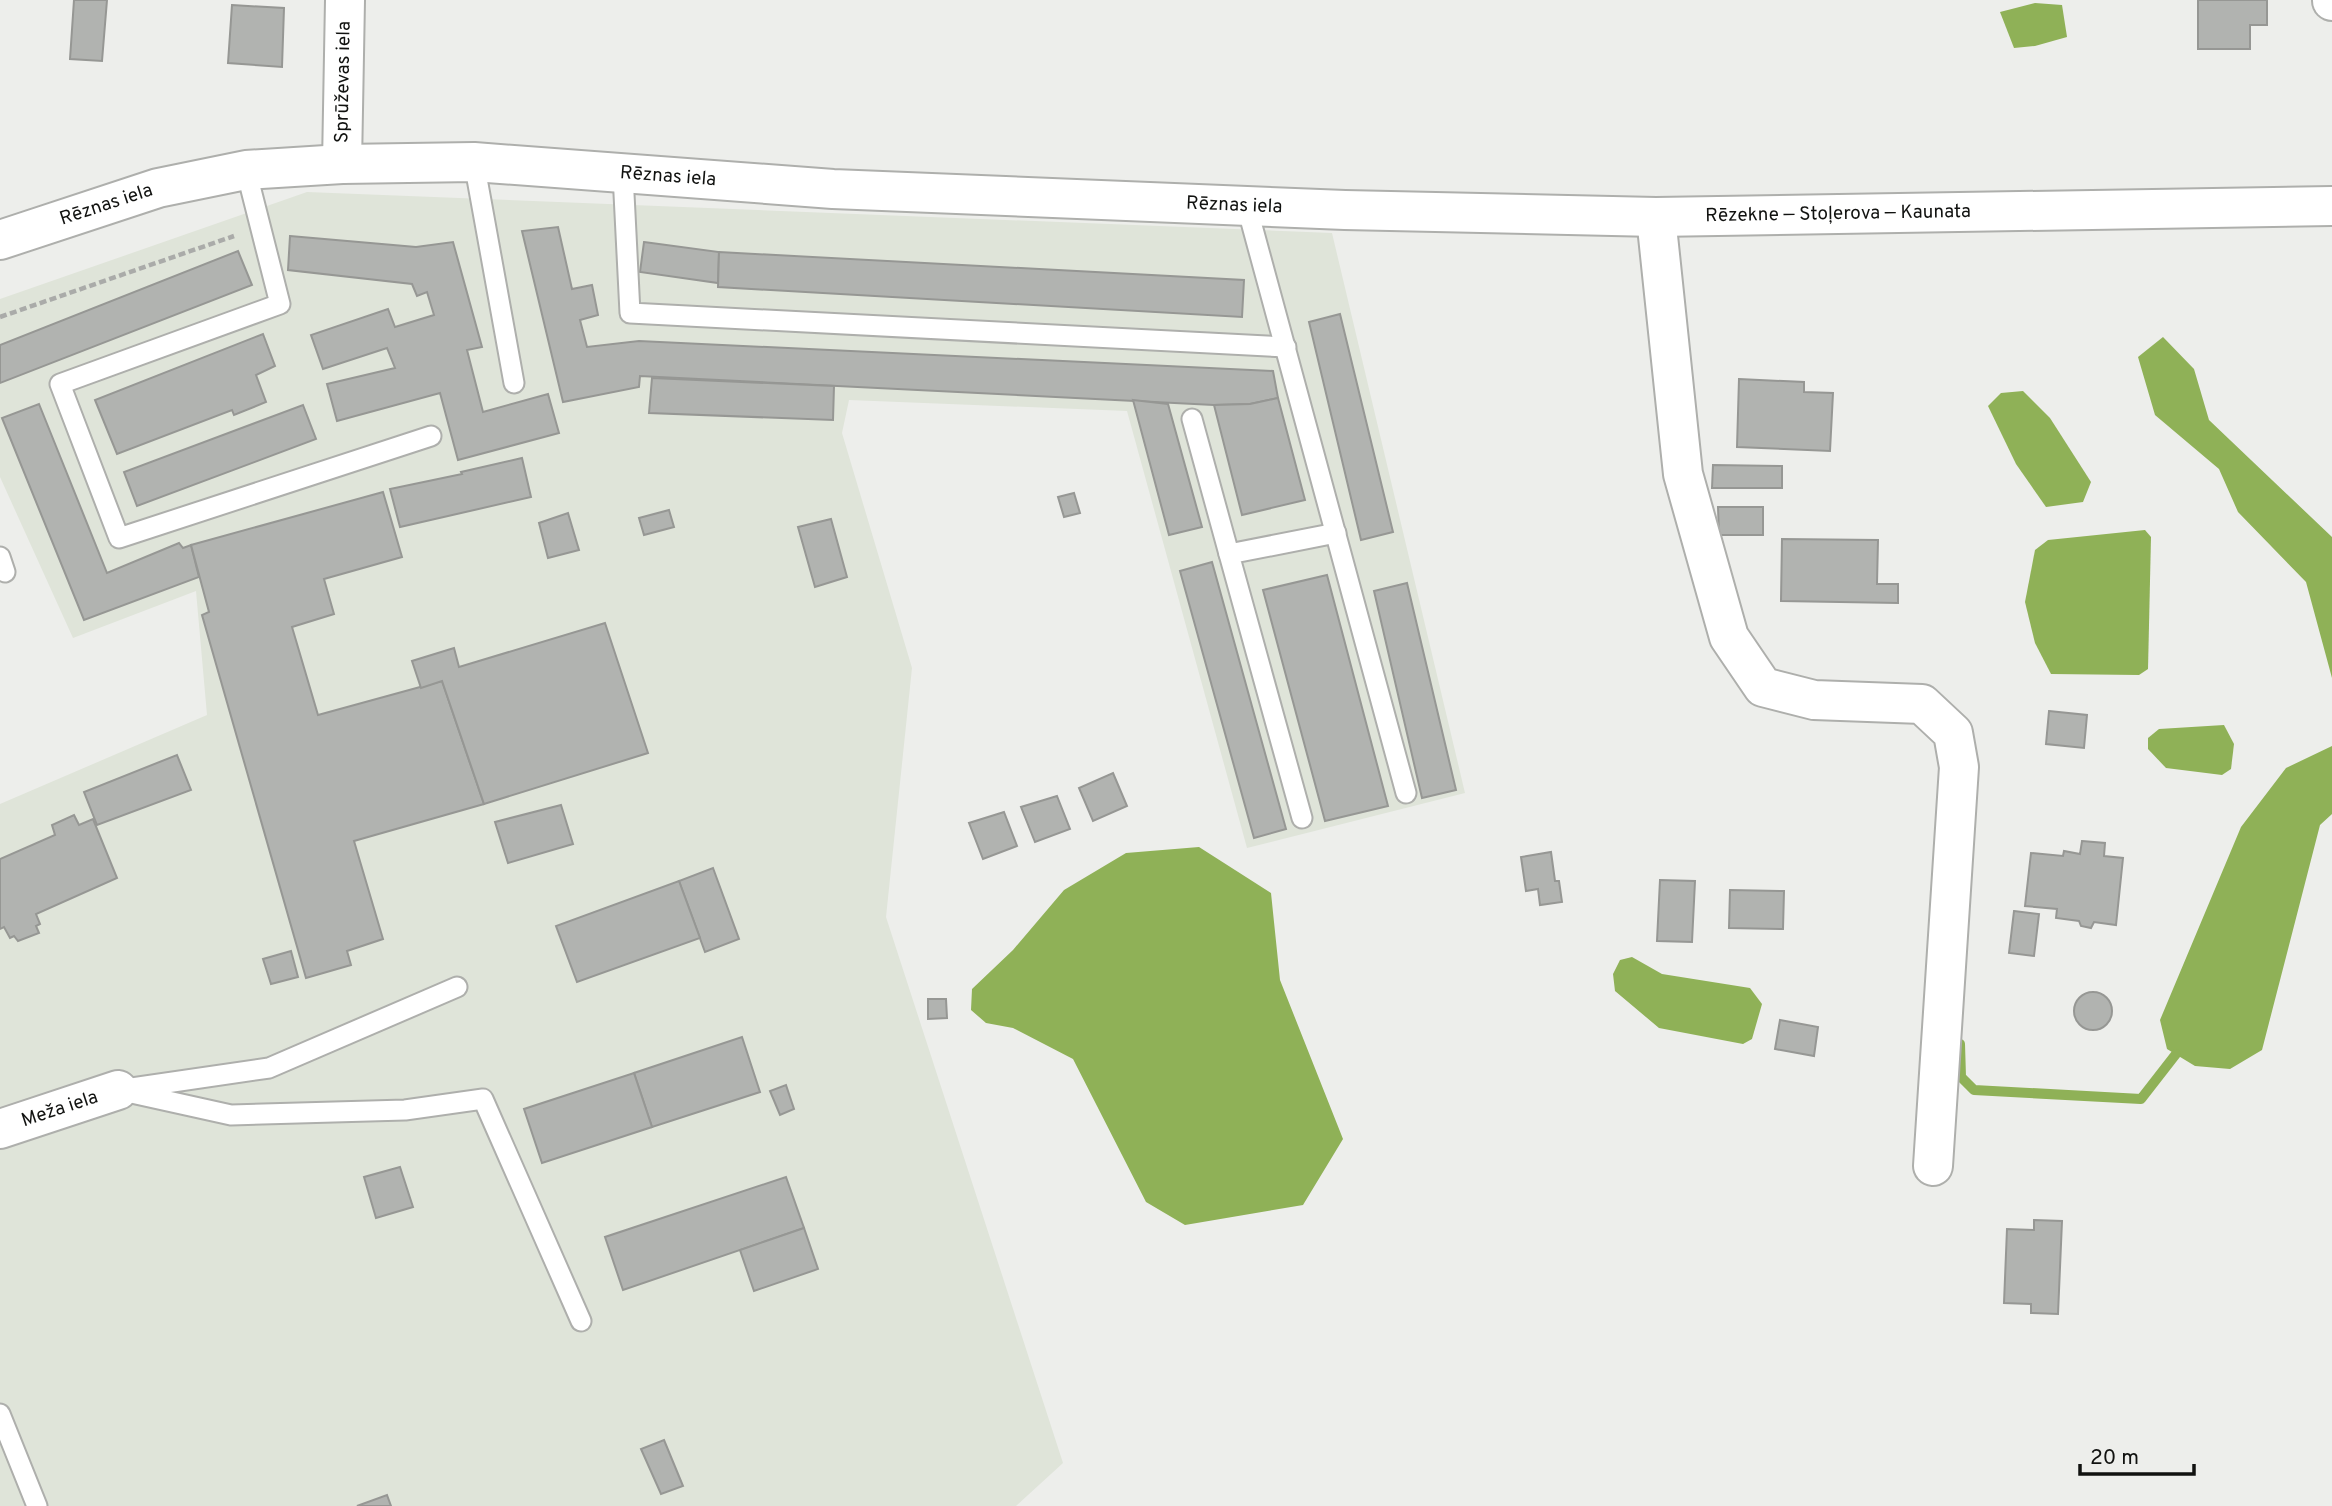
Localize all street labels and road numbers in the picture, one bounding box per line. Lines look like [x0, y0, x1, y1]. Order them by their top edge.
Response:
street label: Sprūževas iela [330, 21, 357, 143]
street label: Rēznas iela [619, 161, 717, 192]
street label: Rēznas iela [57, 178, 156, 231]
street label: Rēznas iela [1186, 191, 1283, 219]
street label: Rēzekne — Stoļerova — Kaunata [1705, 200, 1971, 228]
street label: Meža iela [18, 1085, 101, 1133]

